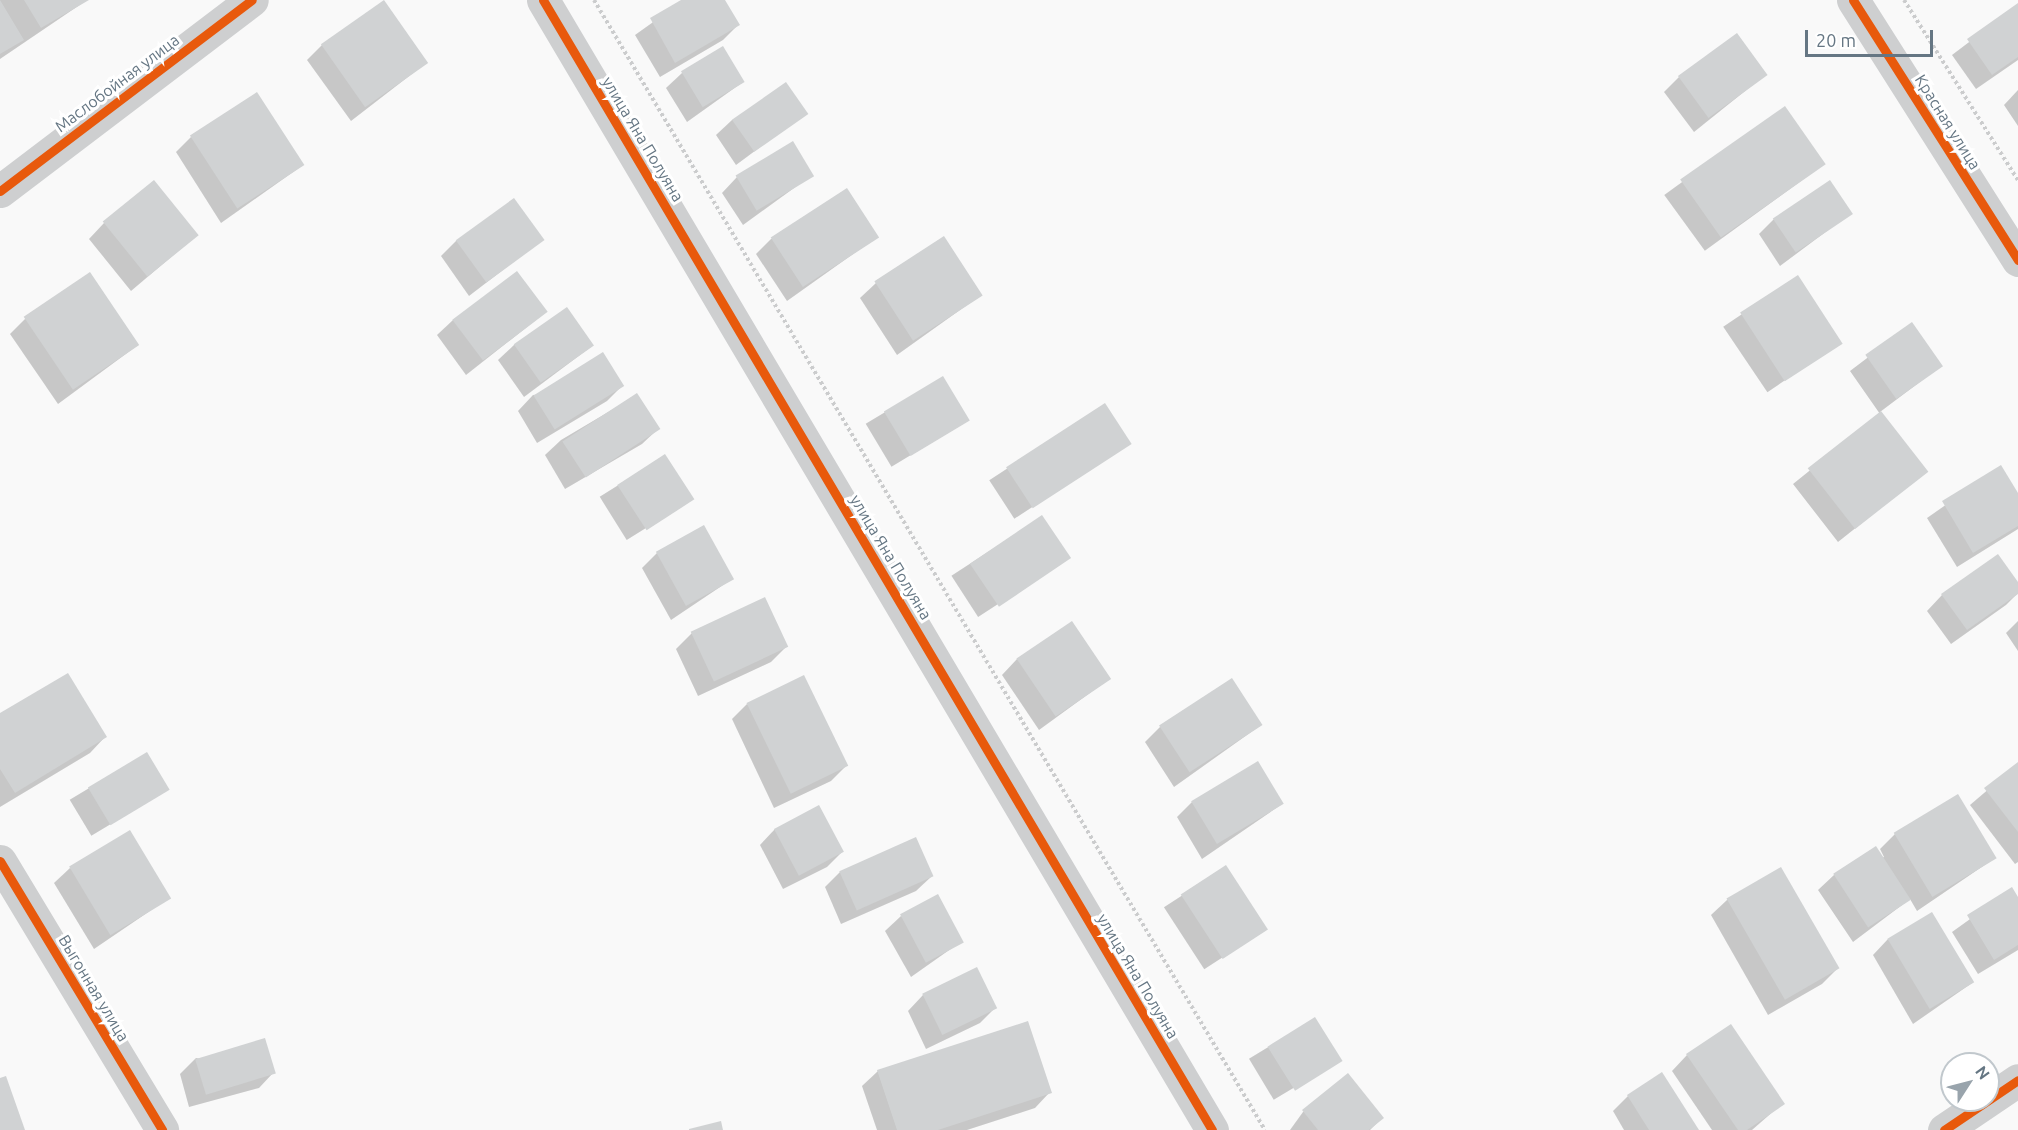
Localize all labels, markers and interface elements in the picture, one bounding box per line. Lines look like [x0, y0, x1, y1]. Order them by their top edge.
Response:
scale bar [1808, 18, 1936, 56]
street label: Маслобойная улица [51, 30, 183, 136]
text: 20 m [1816, 30, 1856, 50]
street label: Красная улица [1911, 71, 1985, 173]
street label: улица Яна Полуяна [598, 73, 688, 205]
street label: улица Яна Полуяна [846, 491, 936, 623]
street label: улица Яна Полуяна [1093, 910, 1183, 1042]
street label: Выгонная улица [55, 931, 133, 1045]
north arrow [1940, 1052, 2000, 1112]
text: N [1972, 1062, 1994, 1083]

